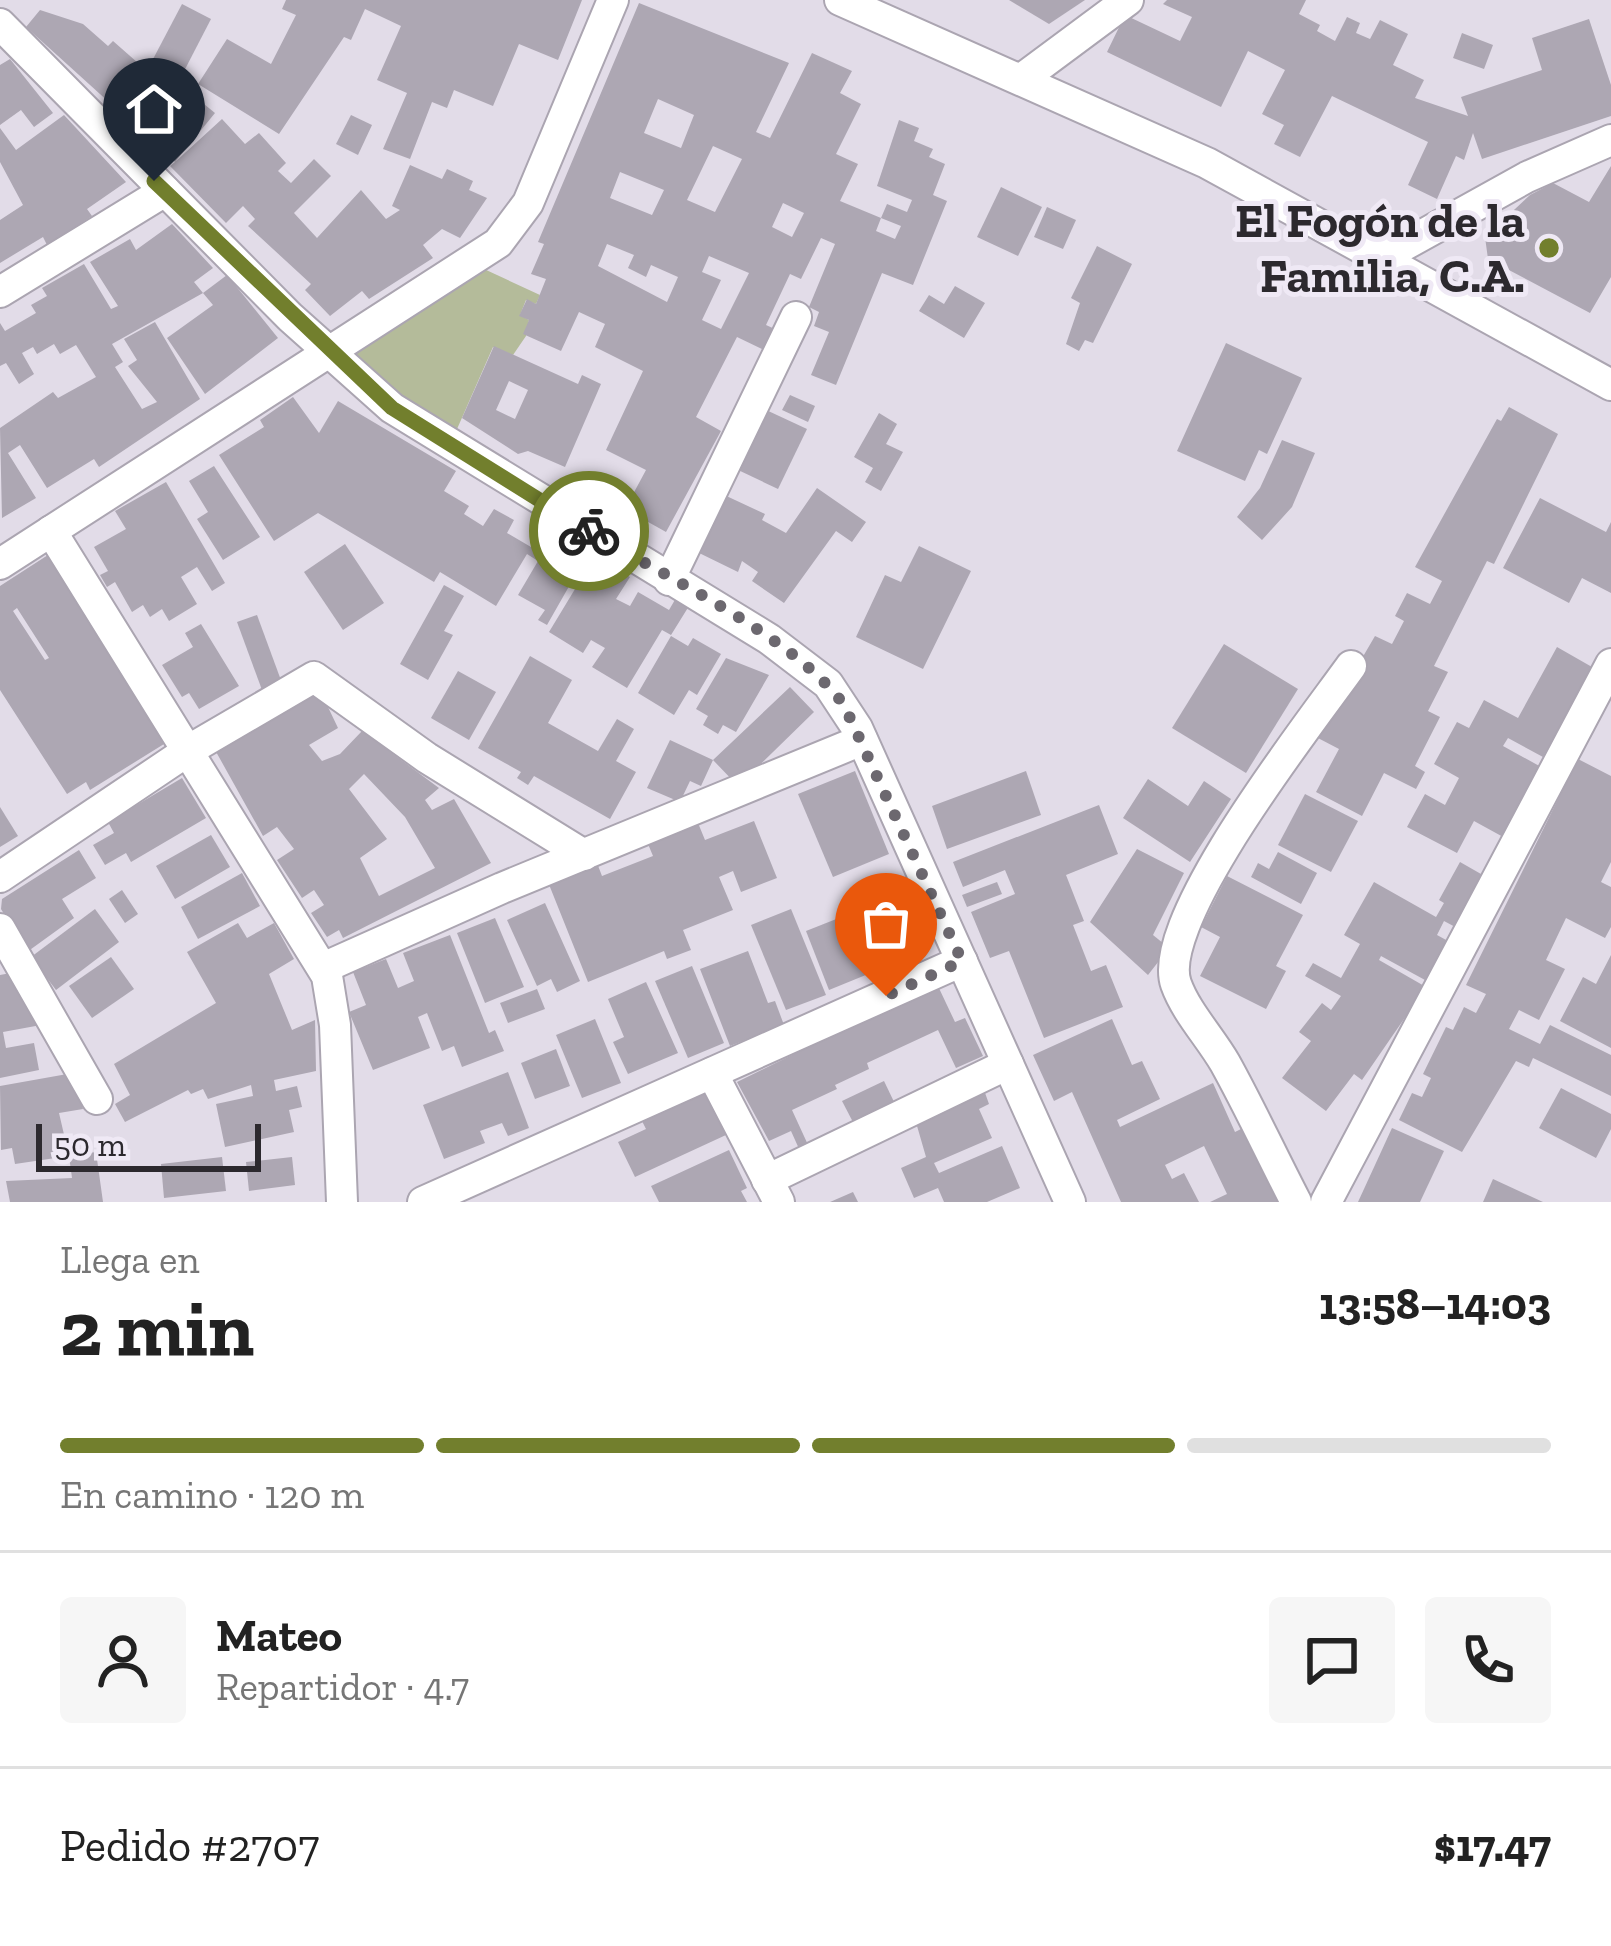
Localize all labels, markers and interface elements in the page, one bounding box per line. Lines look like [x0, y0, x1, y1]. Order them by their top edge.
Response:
pin [103, 58, 205, 181]
icon: home [121, 76, 187, 142]
place label: El Fogón de la Familia, C.A. [1235, 192, 1525, 304]
marker: El Fogón de la Familia, C.A. [1536, 235, 1562, 261]
courier [529, 471, 649, 591]
icon: bike [556, 498, 622, 564]
pin [835, 873, 937, 996]
icon: bag [853, 891, 919, 957]
scale bar [36, 1118, 261, 1171]
text: 50 m [54, 1125, 126, 1164]
text: Llega en [60, 1236, 200, 1283]
text: 13:58–14:03 [1319, 1277, 1551, 1331]
text: 2 min [60, 1281, 254, 1375]
text: En camino · 120 m [60, 1471, 364, 1518]
button: person [60, 1597, 186, 1723]
button: chat [1269, 1597, 1395, 1723]
button: phone [1425, 1597, 1551, 1723]
text: Mateo [216, 1609, 342, 1663]
text: Repartidor · 4.7 [216, 1663, 469, 1710]
text: Pedido #2707 [60, 1819, 319, 1873]
text: $17.47 [1434, 1819, 1551, 1873]

